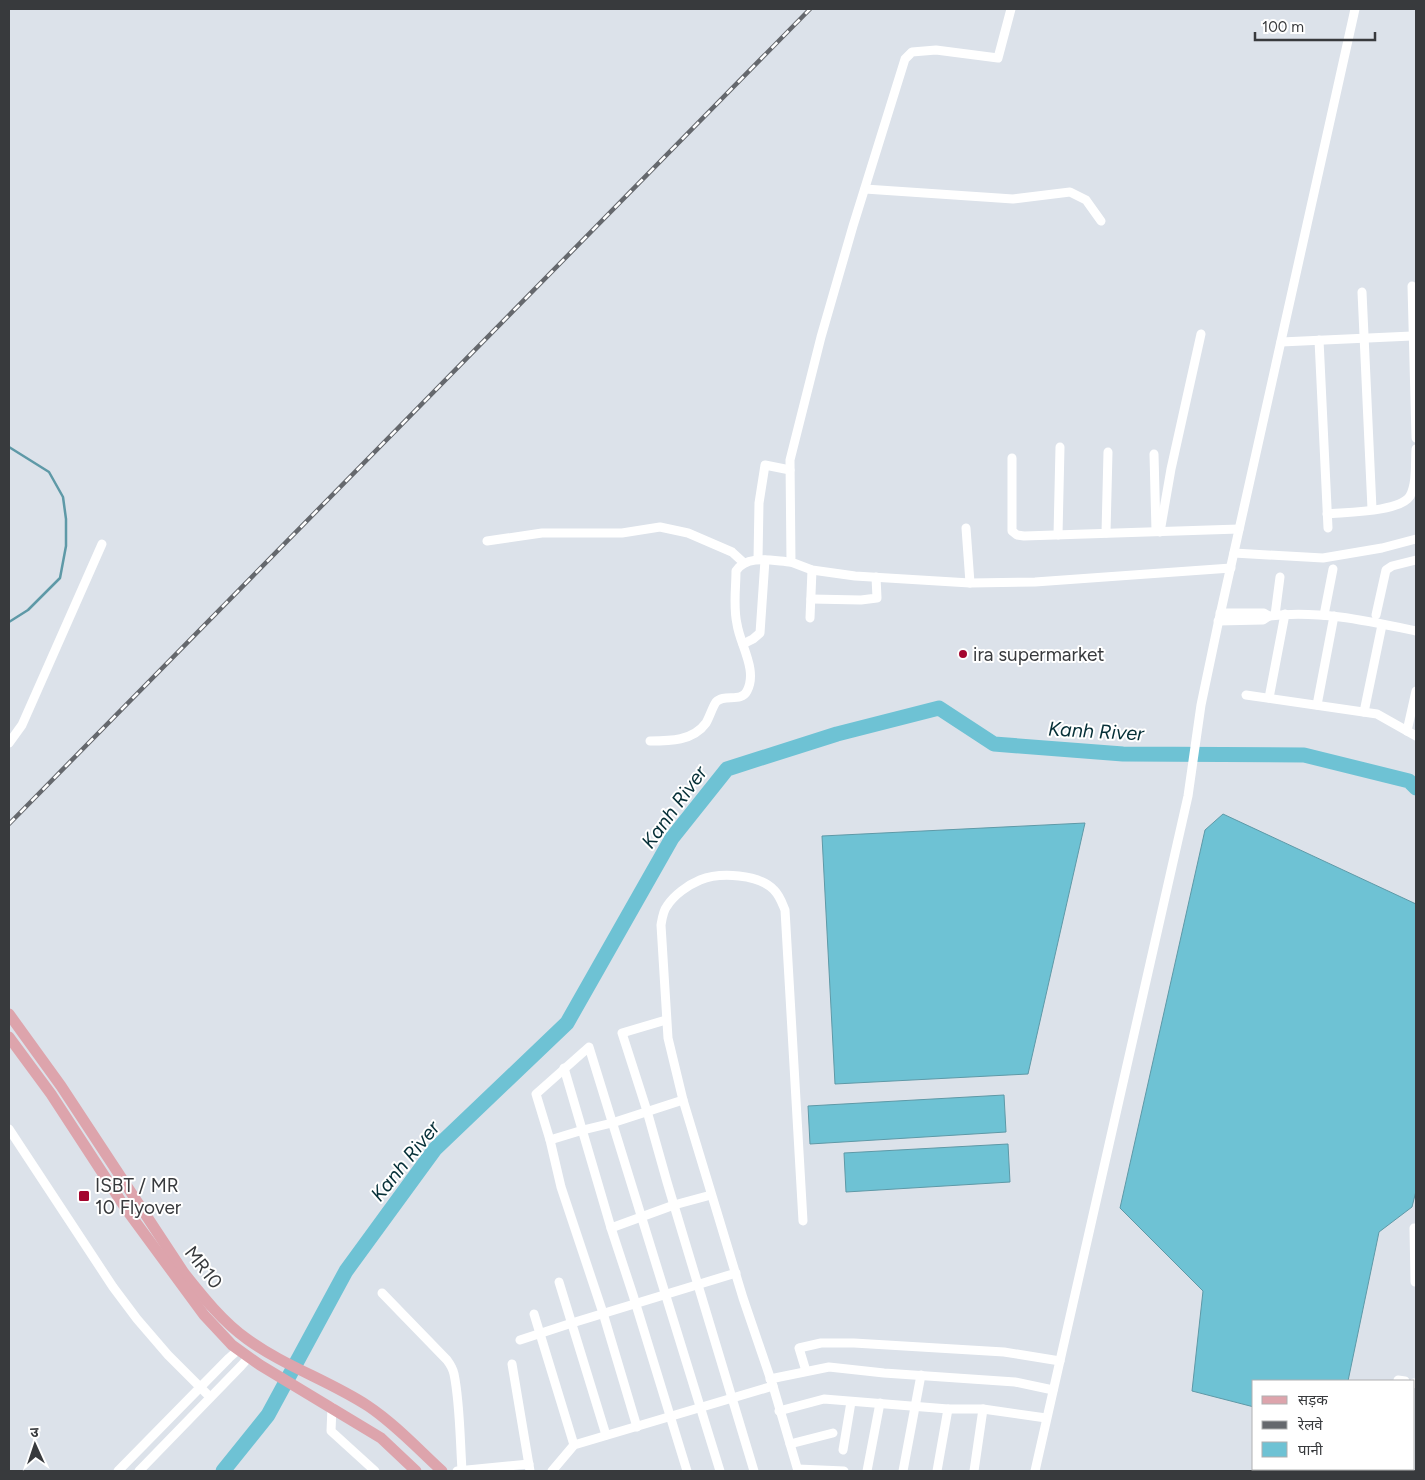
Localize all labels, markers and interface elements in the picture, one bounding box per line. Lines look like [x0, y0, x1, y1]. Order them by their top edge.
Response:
scale bar [1255, 10, 1375, 42]
text: 100 m [1262, 18, 1304, 36]
place label: ira supermarket [973, 643, 1105, 666]
marker: ira supermarket [957, 648, 969, 660]
water label: Kanh River [1047, 717, 1146, 746]
water label: Kanh River [636, 760, 713, 853]
water label: Kanh River [365, 1115, 445, 1206]
place label: ISBT / MR 10 Flyover [95, 1174, 182, 1219]
marker: ISBT / MR 10 Flyover [77, 1189, 91, 1203]
street label: MR10 [180, 1241, 227, 1293]
legend [1252, 1380, 1415, 1470]
text: सड़क [1298, 1391, 1328, 1409]
text: रेलवे [1297, 1416, 1323, 1434]
north arrow [10, 1420, 60, 1470]
text: उ [30, 1424, 40, 1441]
text: पानी [1298, 1441, 1324, 1459]

